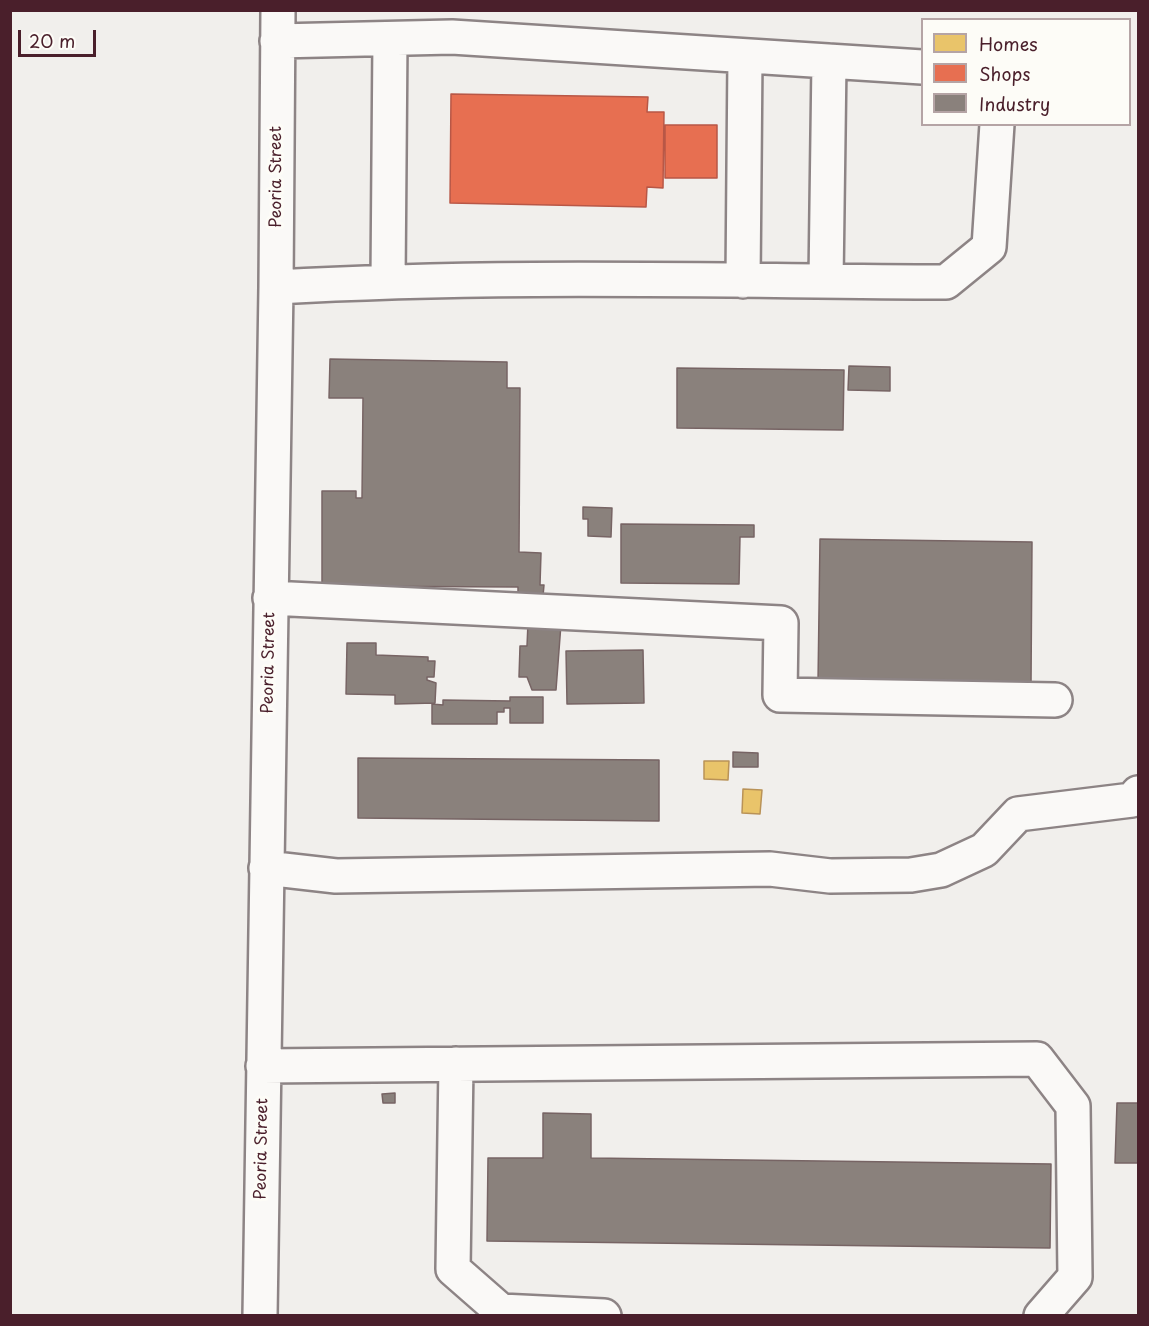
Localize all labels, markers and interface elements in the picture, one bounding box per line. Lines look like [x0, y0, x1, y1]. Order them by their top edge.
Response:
scale bar [21, 18, 99, 56]
legend [921, 18, 1131, 126]
text: 20 m [29, 27, 75, 54]
text: Homes [979, 30, 1037, 57]
text: Shops [979, 60, 1030, 87]
text: Industry [979, 90, 1050, 117]
street label: Peoria Street [267, 126, 287, 228]
street label: Peoria Street [259, 612, 279, 714]
street label: Peoria Street [252, 1098, 272, 1200]

